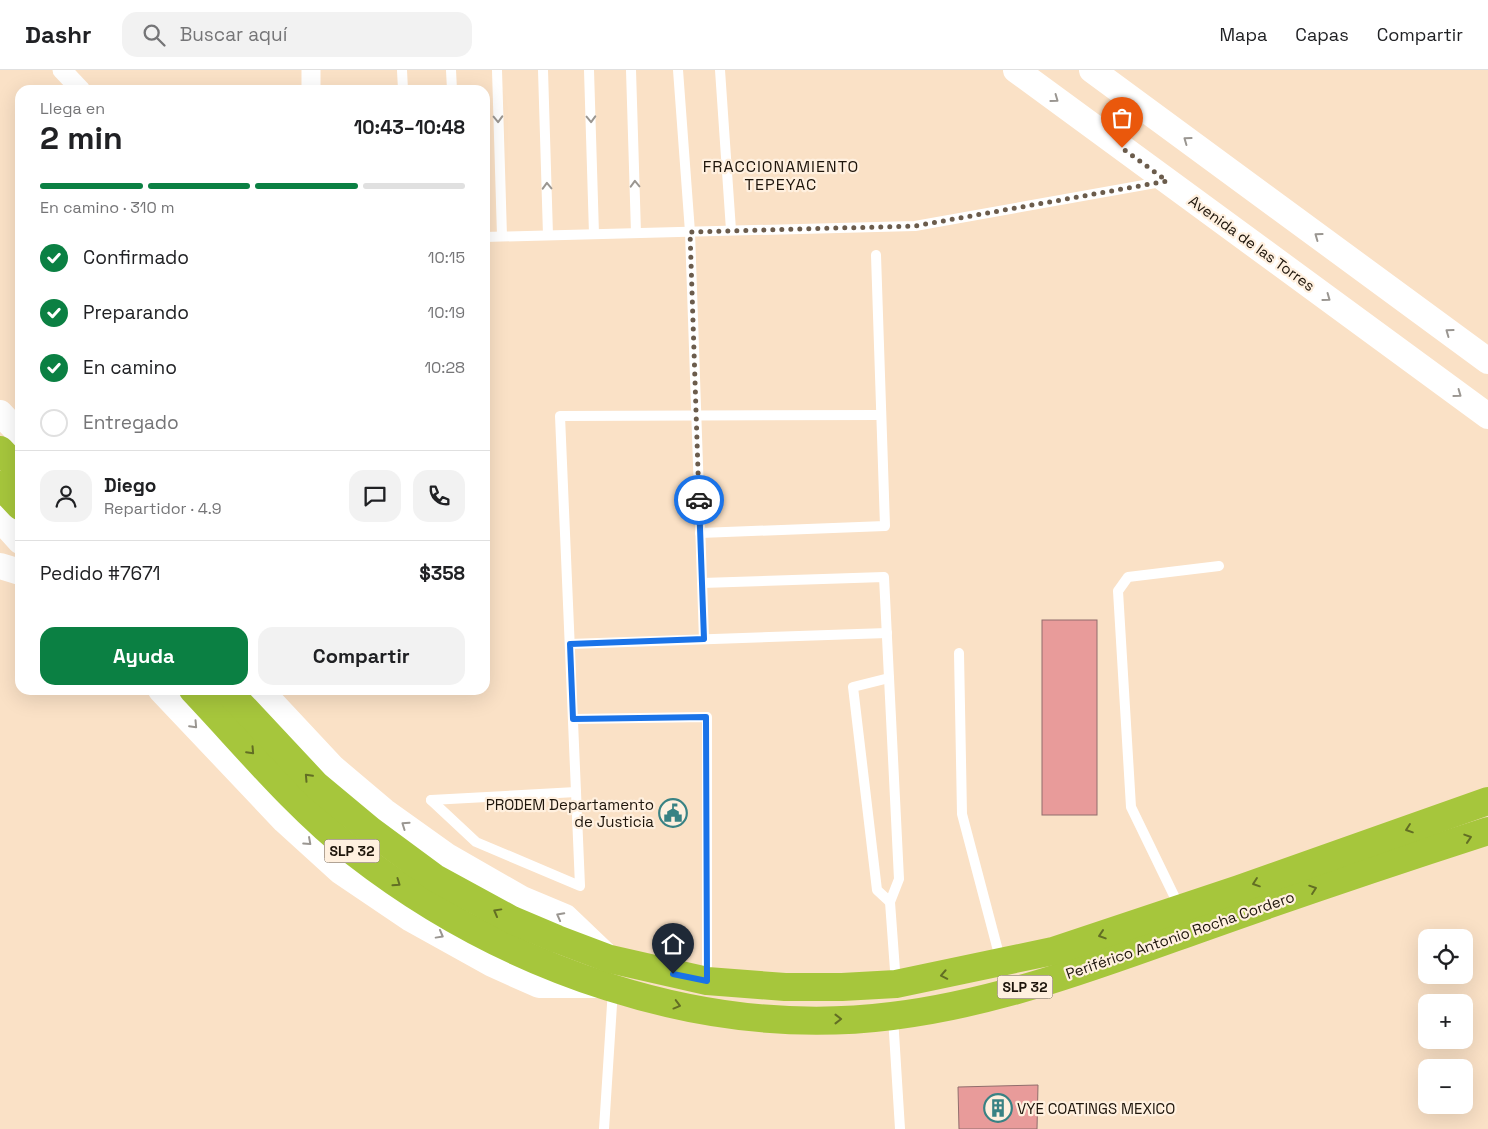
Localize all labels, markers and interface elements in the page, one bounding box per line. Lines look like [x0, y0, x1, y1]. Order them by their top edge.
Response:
search box [122, 12, 472, 57]
text: Dashr [25, 19, 92, 50]
icon: search [140, 21, 168, 49]
text: Buscar aquí [180, 22, 287, 47]
text: Mapa [1219, 23, 1267, 46]
text: Capas [1295, 23, 1349, 46]
text: Compartir [1377, 23, 1463, 46]
one-way arrow [1049, 93, 1059, 102]
pin [1101, 97, 1143, 148]
text: Llega en [40, 98, 105, 119]
icon: bag [1108, 104, 1136, 132]
text: 10:43–10:48 [354, 115, 465, 140]
one-way arrow [493, 115, 504, 123]
one-way arrow [586, 115, 596, 123]
text: 2 min [40, 118, 123, 158]
one-way arrow [1184, 137, 1193, 145]
district label: FRACCIONAMIENTO TEPEYAC [703, 156, 859, 195]
one-way arrow [630, 180, 640, 188]
one-way arrow [541, 182, 552, 190]
street label: Avenida de las Torres [1185, 191, 1319, 295]
text: En camino · 310 m [40, 197, 175, 218]
one-way arrow [1314, 233, 1324, 242]
icon: check [40, 244, 68, 272]
text: Confirmado [83, 245, 189, 270]
text: 10:15 [428, 247, 465, 268]
one-way arrow [1321, 292, 1331, 301]
icon: check [40, 299, 68, 327]
text: Preparando [83, 300, 189, 325]
text: 10:19 [428, 302, 465, 323]
one-way arrow [1445, 329, 1455, 338]
icon: check [40, 354, 68, 382]
text: En camino [83, 355, 177, 380]
text: 10:28 [424, 357, 465, 378]
one-way arrow [1453, 388, 1462, 397]
text: Entregado [83, 410, 179, 435]
button: person [40, 470, 92, 522]
button: chat [349, 470, 401, 522]
button: phone [413, 470, 465, 522]
text: Diego [104, 473, 156, 498]
courier [674, 475, 724, 525]
icon: car [685, 486, 713, 514]
text: Repartidor · 4.9 [104, 498, 222, 519]
text: Pedido #7671 [40, 561, 160, 586]
text: $358 [419, 561, 465, 586]
button: Ayuda [40, 627, 248, 685]
button: Compartir [258, 627, 465, 685]
one-way arrow [188, 720, 197, 729]
one-way arrow [245, 745, 254, 754]
one-way arrow [305, 773, 314, 782]
place label: PRODEM Departamento de Justicia [486, 795, 654, 831]
public building icon: PRODEM Departamento de Justicia [658, 798, 688, 828]
one-way arrow [402, 823, 411, 831]
one-way arrow [1405, 823, 1414, 833]
one-way arrow [1463, 833, 1471, 843]
one-way arrow [302, 836, 311, 845]
road number: SLP 32 [324, 839, 380, 862]
one-way arrow [391, 877, 401, 886]
one-way arrow [1252, 878, 1261, 888]
one-way arrow [1309, 884, 1317, 894]
street label: Periférico Antonio Rocha Cordero [1063, 887, 1297, 983]
one-way arrow [493, 908, 502, 918]
one-way arrow [556, 912, 565, 922]
pin [652, 923, 694, 974]
one-way arrow [435, 929, 444, 939]
one-way arrow [1098, 929, 1106, 939]
map controls [1418, 929, 1473, 1114]
button: locate [1418, 929, 1473, 984]
icon: home [659, 930, 687, 958]
one-way arrow [940, 969, 949, 980]
road number: SLP 32 [998, 976, 1052, 999]
button: + [1418, 994, 1473, 1049]
one-way arrow [672, 999, 681, 1010]
one-way arrow [834, 1014, 842, 1024]
button: − [1418, 1059, 1473, 1114]
building icon: VYE COATINGS MEXICO [983, 1093, 1013, 1123]
place label: VYE COATINGS MEXICO [1017, 1099, 1175, 1118]

